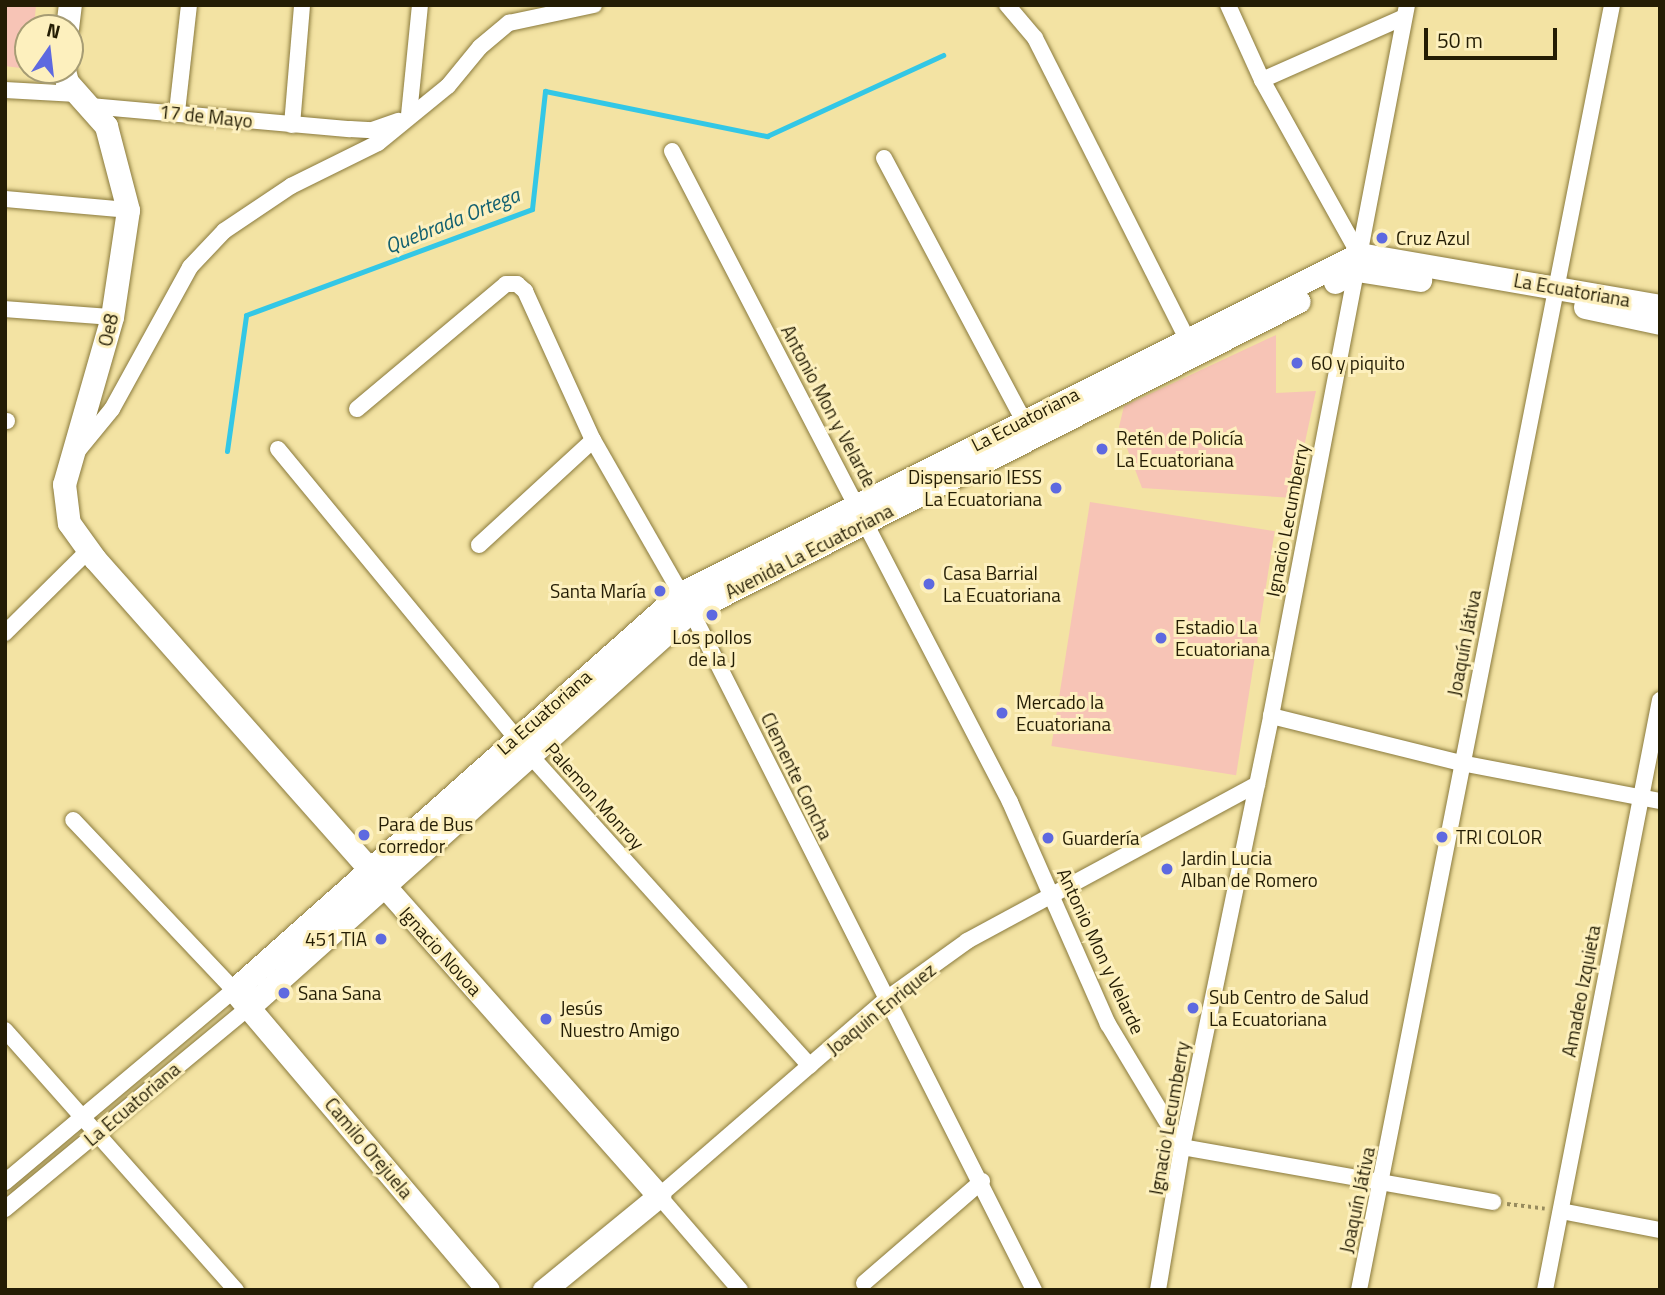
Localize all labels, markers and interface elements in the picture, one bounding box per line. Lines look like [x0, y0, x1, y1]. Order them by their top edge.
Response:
north arrow [14, 14, 84, 84]
text: N [44, 14, 64, 46]
scale bar [1427, 14, 1560, 58]
text: 50 m [1437, 24, 1483, 56]
street label: 17 de Mayo [158, 100, 254, 132]
water label: Quebrada Ortega [381, 182, 523, 258]
place label: Cruz Azul [1396, 227, 1470, 249]
marker: Cruz Azul [1374, 230, 1390, 246]
street label: La Ecuatoriana [1512, 269, 1632, 311]
street label: Oe8 [93, 311, 123, 349]
street label: Antonio Mon y Velarde [777, 321, 881, 491]
place label: 60 y piquito [1311, 352, 1405, 374]
marker: 60 y piquito [1289, 355, 1305, 371]
street label: La Ecuatoriana [967, 382, 1083, 456]
place label: Retén de Policía La Ecuatoriana [1116, 427, 1243, 471]
marker: Retén de Policía La Ecuatoriana [1094, 441, 1110, 457]
street label: Ignacio Lecumberry [1261, 442, 1313, 598]
place label: Dispensario IESS La Ecuatoriana [908, 466, 1042, 510]
marker: Dispensario IESS La Ecuatoriana [1048, 480, 1064, 496]
street label: Avenida La Ecuatoriana [721, 499, 897, 603]
place label: Casa Barrial La Ecuatoriana [943, 562, 1061, 606]
marker: Casa Barrial La Ecuatoriana [921, 576, 937, 592]
place label: Santa María [550, 580, 646, 602]
marker: Santa María [652, 583, 668, 599]
street label: Joaquín Játiva [1443, 588, 1485, 698]
marker: Los pollos de la J [704, 607, 720, 623]
place label: Estadio La Ecuatoriana [1175, 616, 1270, 660]
place label: Los pollos de la J [672, 626, 752, 670]
marker: Estadio La Ecuatoriana [1153, 630, 1169, 646]
street label: La Ecuatoriana [492, 665, 596, 759]
place label: Mercado la Ecuatoriana [1016, 691, 1111, 735]
marker: Mercado la Ecuatoriana [994, 705, 1010, 721]
street label: Clemente Concha [756, 709, 838, 843]
street label: Palemon Monroy [541, 738, 649, 854]
place label: Para de Bus corredor [378, 813, 473, 857]
place label: TRI COLOR [1456, 826, 1542, 848]
marker: Para de Bus corredor [356, 827, 372, 843]
place label: Guardería [1062, 827, 1140, 849]
marker: TRI COLOR [1434, 829, 1450, 845]
marker: Guardería [1040, 830, 1056, 846]
place label: Jardin Lucia Alban de Romero [1181, 847, 1318, 891]
marker: Jardin Lucia Alban de Romero [1159, 861, 1175, 877]
street label: Antonio Mon y Velarde [1053, 864, 1149, 1038]
street label: Ignacio Novoa [395, 902, 487, 1000]
street label: Amadeo Izquieta [1557, 923, 1605, 1059]
place label: 451 TIA [305, 928, 367, 950]
marker: 451 TIA [373, 931, 389, 947]
street label: Joaquin Enriquez [822, 958, 940, 1060]
place label: Sana Sana [298, 982, 381, 1004]
marker: Sana Sana [276, 985, 292, 1001]
place label: Sub Centro de Salud La Ecuatoriana [1209, 986, 1369, 1030]
place label: Jesús Nuestro Amigo [560, 997, 680, 1041]
marker: Sub Centro de Salud La Ecuatoriana [1183, 998, 1203, 1018]
marker: Jesús Nuestro Amigo [538, 1011, 554, 1027]
street label: Ignacio Lecumberry [1144, 1040, 1194, 1196]
street label: La Ecuatoriana [80, 1057, 184, 1151]
street label: Camilo Orejuela [320, 1093, 418, 1203]
street label: Joaquín Játiva [1335, 1145, 1379, 1255]

